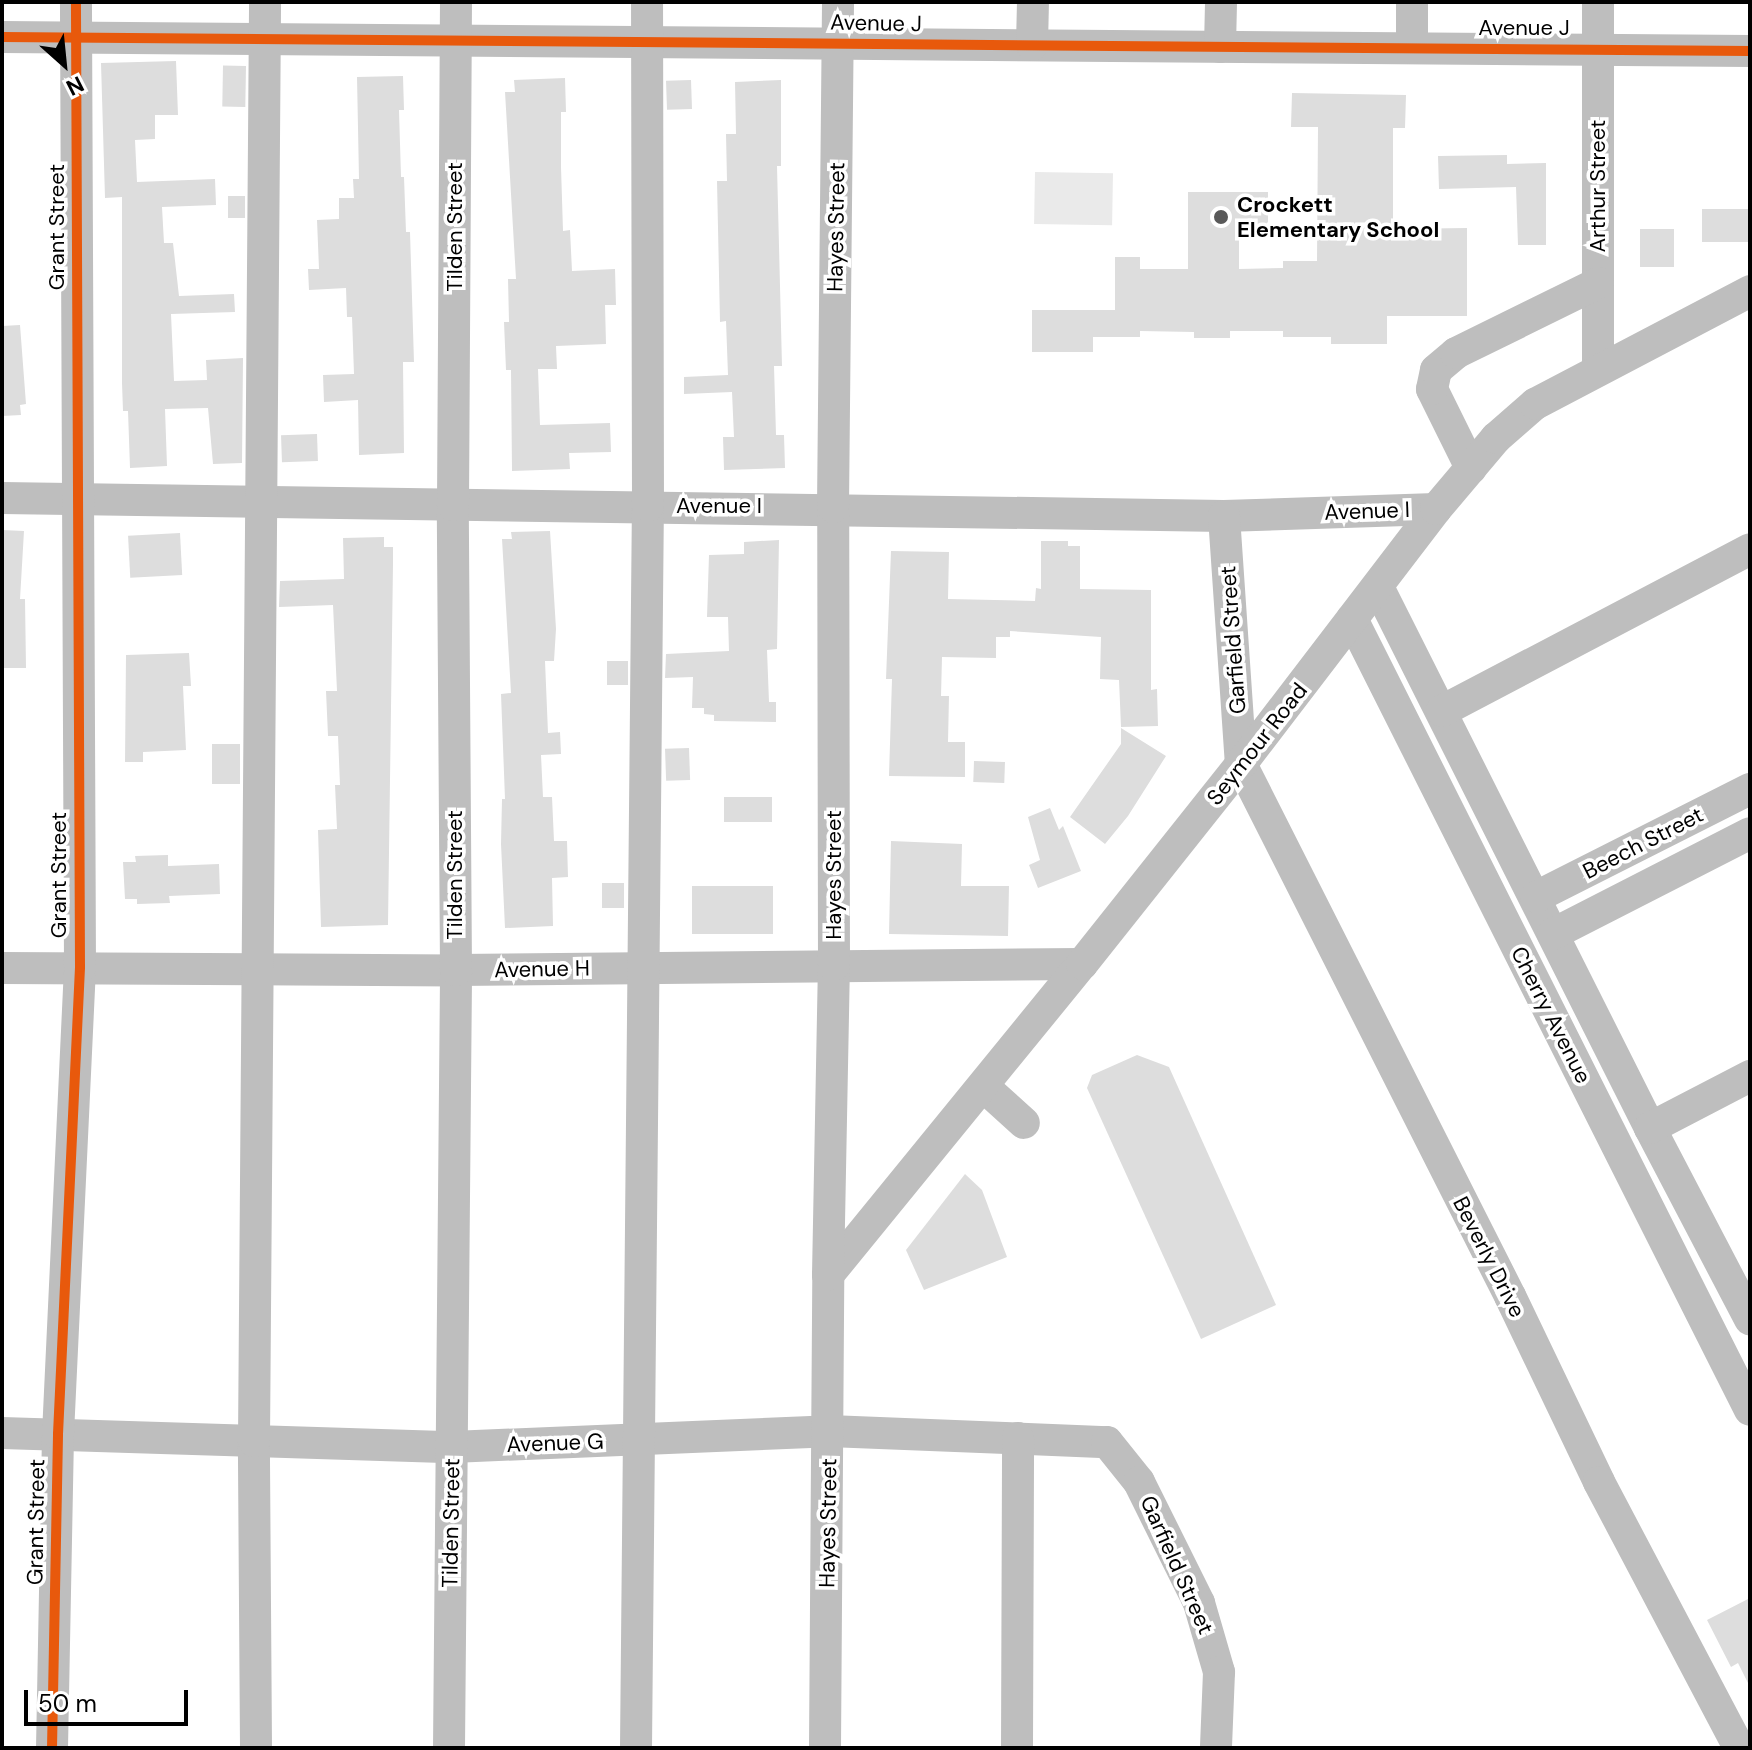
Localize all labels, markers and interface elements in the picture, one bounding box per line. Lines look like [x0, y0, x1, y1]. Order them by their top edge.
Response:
street label: Avenue J [830, 9, 922, 37]
street label: Avenue J [1478, 15, 1570, 41]
north arrow [24, 24, 104, 104]
text: N [61, 69, 89, 102]
street label: Arthur Street [1585, 120, 1611, 252]
street label: Tilden Street [442, 162, 468, 292]
street label: Hayes Street [822, 162, 850, 292]
street label: Grant Street [44, 164, 70, 290]
place label: Crockett Elementary School [1237, 191, 1439, 242]
marker: Crockett Elementary School [1212, 208, 1230, 226]
street label: Avenue I [676, 493, 762, 519]
street label: Avenue I [1324, 496, 1410, 526]
street label: Garfield Street [1215, 565, 1251, 715]
street label: Seymour Road [1201, 678, 1313, 810]
street label: Beech Street [1578, 801, 1708, 885]
street label: Tilden Street [442, 810, 468, 940]
street label: Hayes Street [821, 810, 847, 940]
street label: Grant Street [46, 812, 72, 938]
street label: Cherry Avenue [1505, 942, 1597, 1088]
street label: Avenue H [494, 955, 590, 983]
street label: Beverly Drive [1447, 1192, 1531, 1322]
street label: Avenue G [506, 1428, 604, 1458]
street label: Tilden Street [437, 1458, 465, 1588]
street label: Hayes Street [814, 1458, 842, 1588]
street label: Grant Street [22, 1459, 50, 1585]
street label: Garfield Street [1135, 1492, 1219, 1638]
scale bar [28, 1674, 192, 1724]
text: 50 m [38, 1688, 97, 1719]

